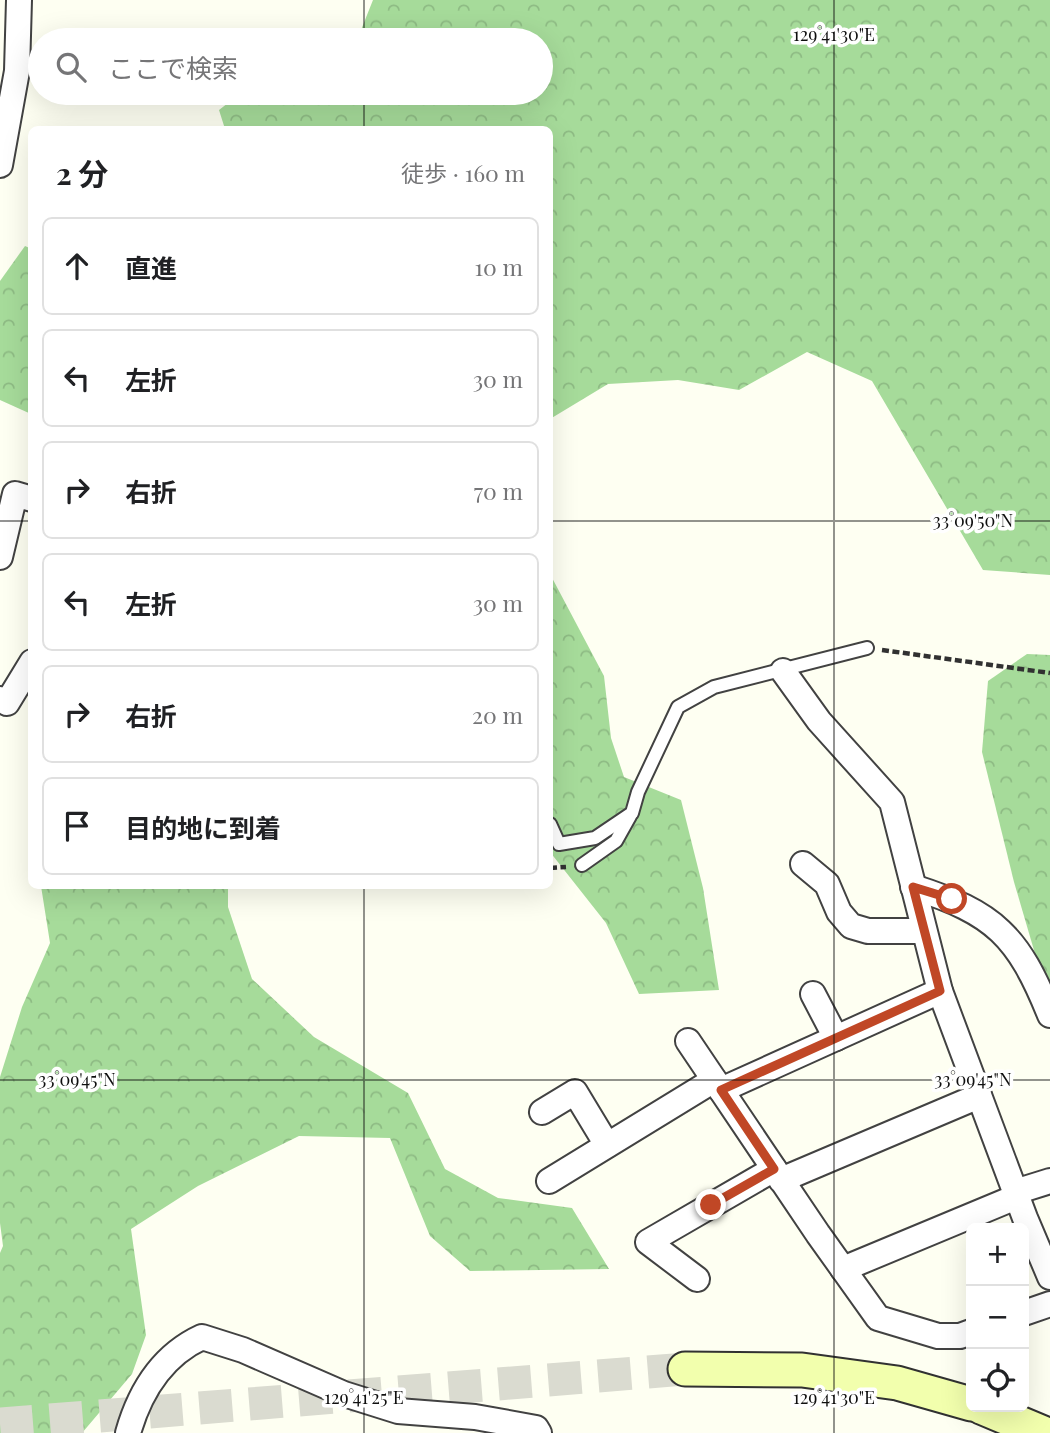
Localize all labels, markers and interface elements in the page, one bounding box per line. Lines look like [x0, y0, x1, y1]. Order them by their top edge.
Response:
text: 129°41'30"E [793, 22, 875, 46]
search box [28, 28, 553, 105]
icon: search [52, 48, 90, 86]
text: ここで検索 [108, 50, 238, 85]
text: 2 分 [56, 153, 108, 193]
text: 徒歩 · 160 m [401, 157, 525, 188]
icon: ahead [58, 247, 96, 285]
text: 直進 [125, 250, 177, 285]
text: 10 m [475, 251, 523, 282]
icon: left [58, 359, 96, 397]
text: 左折 [125, 362, 177, 397]
text: 30 m [473, 363, 523, 394]
icon: right [58, 471, 96, 509]
text: 右折 [125, 474, 177, 509]
text: 70 m [474, 475, 523, 506]
text: 33°09'50"N [933, 508, 1013, 532]
icon: left [58, 583, 96, 621]
text: 左折 [125, 586, 177, 621]
text: 30 m [473, 587, 523, 618]
icon: right [58, 695, 96, 733]
text: 右折 [125, 698, 177, 733]
text: 20 m [472, 699, 523, 730]
icon: arrive [58, 807, 96, 845]
text: 目的地に到着 [125, 810, 281, 845]
route start [936, 883, 967, 914]
text: 33°09'45"N [38, 1067, 116, 1091]
text: 33°09'45"N [934, 1067, 1012, 1091]
route end [695, 1189, 726, 1220]
map controls [966, 1223, 1029, 1412]
button: + [966, 1223, 1029, 1286]
button: − [966, 1286, 1029, 1349]
button: locate [966, 1349, 1029, 1412]
text: 129°41'25"E [324, 1385, 404, 1409]
text: 129°41'30"E [793, 1385, 875, 1409]

